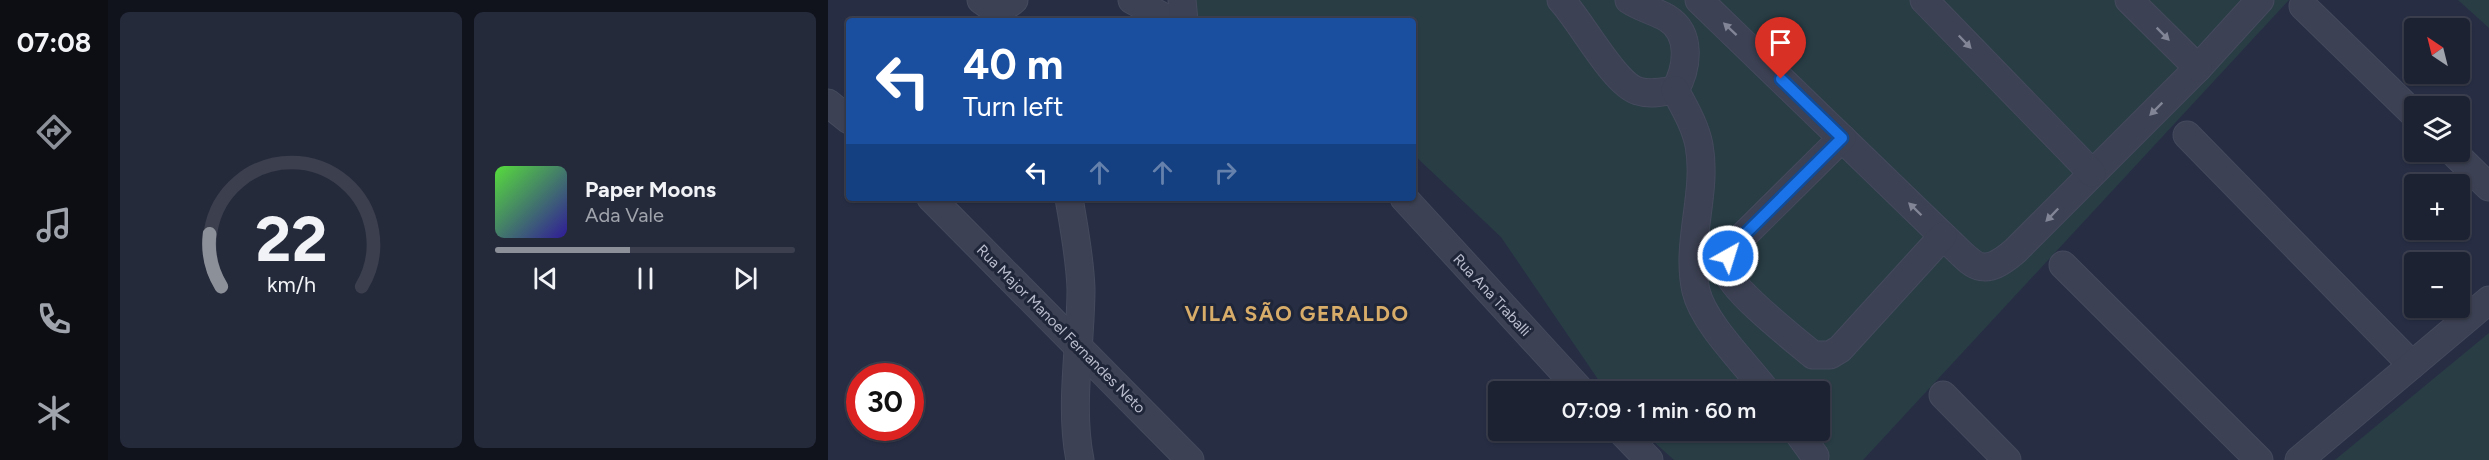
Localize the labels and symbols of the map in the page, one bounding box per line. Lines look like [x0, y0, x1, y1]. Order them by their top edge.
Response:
pin [1755, 17, 1806, 79]
north arrow [2404, 18, 2470, 84]
one-way arrow [1723, 23, 1738, 36]
one-way arrow [2156, 26, 2170, 40]
one-way arrow [1958, 34, 1971, 49]
one-way arrow [2150, 101, 2164, 115]
one-way arrow [1908, 203, 1922, 217]
one-way arrow [2045, 208, 2059, 222]
position arrow [1696, 224, 1760, 288]
street label: Rua Major Manoel Fernandes Neto [973, 241, 1149, 417]
street label: Rua Ana Traballi [1449, 250, 1535, 340]
district label: VILA SÃO GERALDO [1185, 301, 1409, 326]
speed limit sign: 30 [846, 363, 924, 441]

